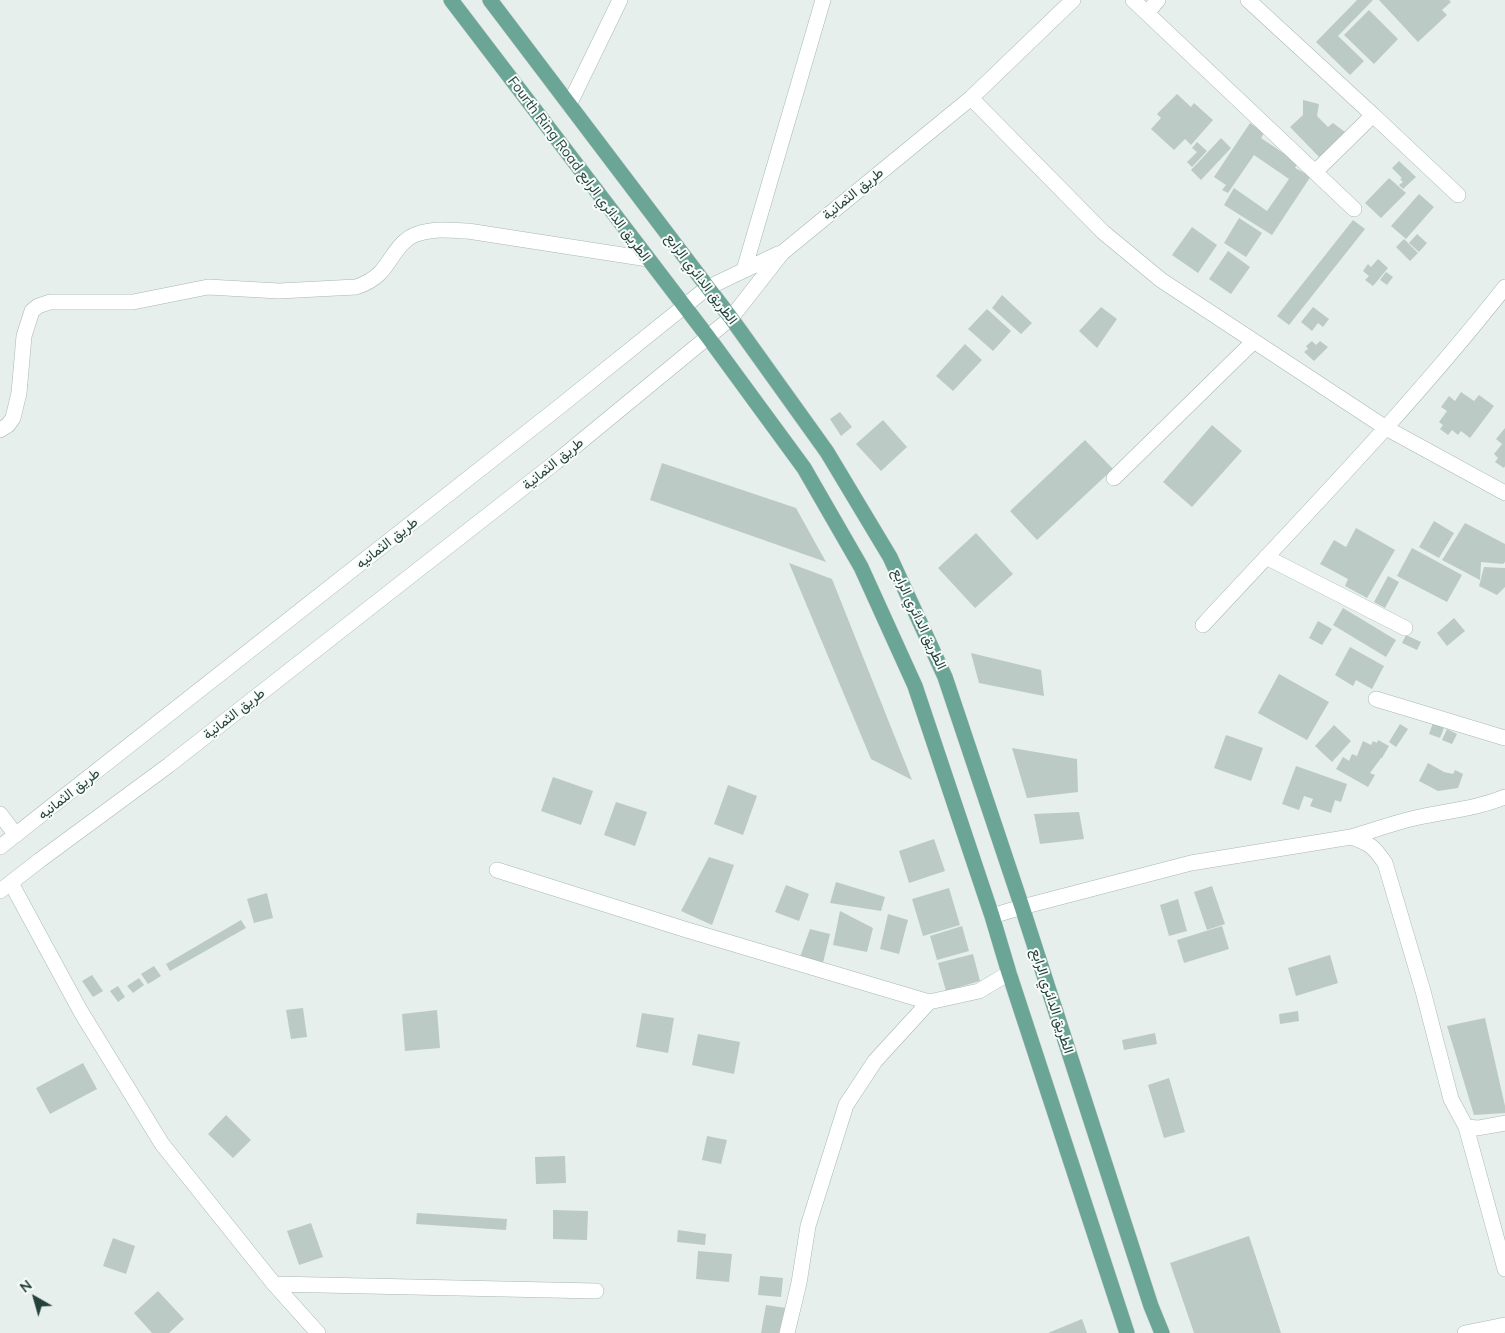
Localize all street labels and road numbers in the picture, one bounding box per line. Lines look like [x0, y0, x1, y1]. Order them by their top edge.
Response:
street label: Fourth Ring Road الطريق الدائري الرابع [504, 73, 654, 265]
street label: طريق الثمانية [819, 164, 887, 224]
street label: الطريق الدائري الرابع [661, 230, 741, 328]
street label: طريق الثمانية [519, 434, 587, 494]
street label: طريق الثمانيه [353, 514, 421, 572]
street label: الطريق الدائري الرابع [888, 566, 950, 672]
street label: طريق الثمانية [200, 685, 268, 743]
street label: طريق الثمانيه [35, 765, 103, 823]
street label: الطريق الدائري الرابع [1027, 946, 1077, 1056]

